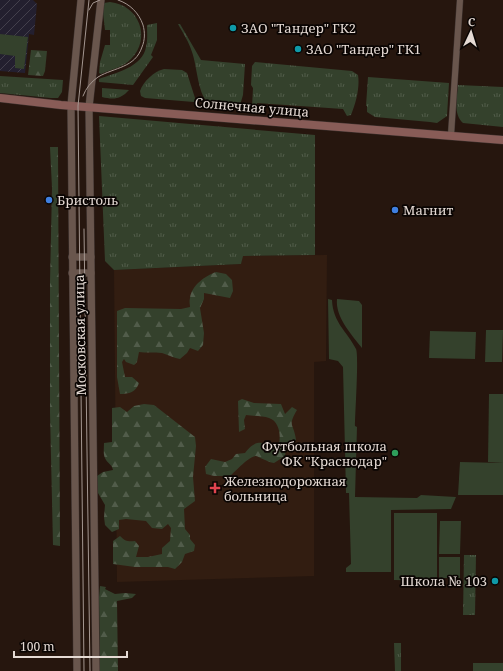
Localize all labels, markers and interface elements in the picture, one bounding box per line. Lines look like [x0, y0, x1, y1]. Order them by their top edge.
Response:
north arrow [451, 12, 491, 52]
text: С [468, 14, 476, 29]
place label: ЗАО "Тандер" ГК2 [241, 19, 356, 37]
marker: ЗАО "Тандер" ГК2 [228, 23, 238, 33]
place label: ЗАО "Тандер" ГК1 [306, 40, 421, 58]
marker: ЗАО "Тандер" ГК1 [293, 44, 303, 54]
street label: Солнечная улица [194, 93, 310, 121]
place label: Бристоль [57, 191, 118, 209]
marker: Бристоль [44, 195, 54, 205]
place label: Магнит [403, 201, 453, 219]
marker: Магнит [390, 205, 400, 215]
street label: Московская улица [70, 274, 90, 396]
place label: Футбольная школа ФК "Краснодар" [262, 437, 387, 470]
marker: Футбольная школа ФК "Краснодар" [390, 448, 400, 458]
place label: Железнодорожная больница [223, 472, 346, 505]
marker: Железнодорожная больница [209, 482, 221, 494]
place label: Школа № 103 [401, 572, 487, 590]
marker: Школа № 103 [490, 576, 500, 586]
scale bar [14, 633, 127, 659]
text: 100 m [20, 638, 55, 655]

